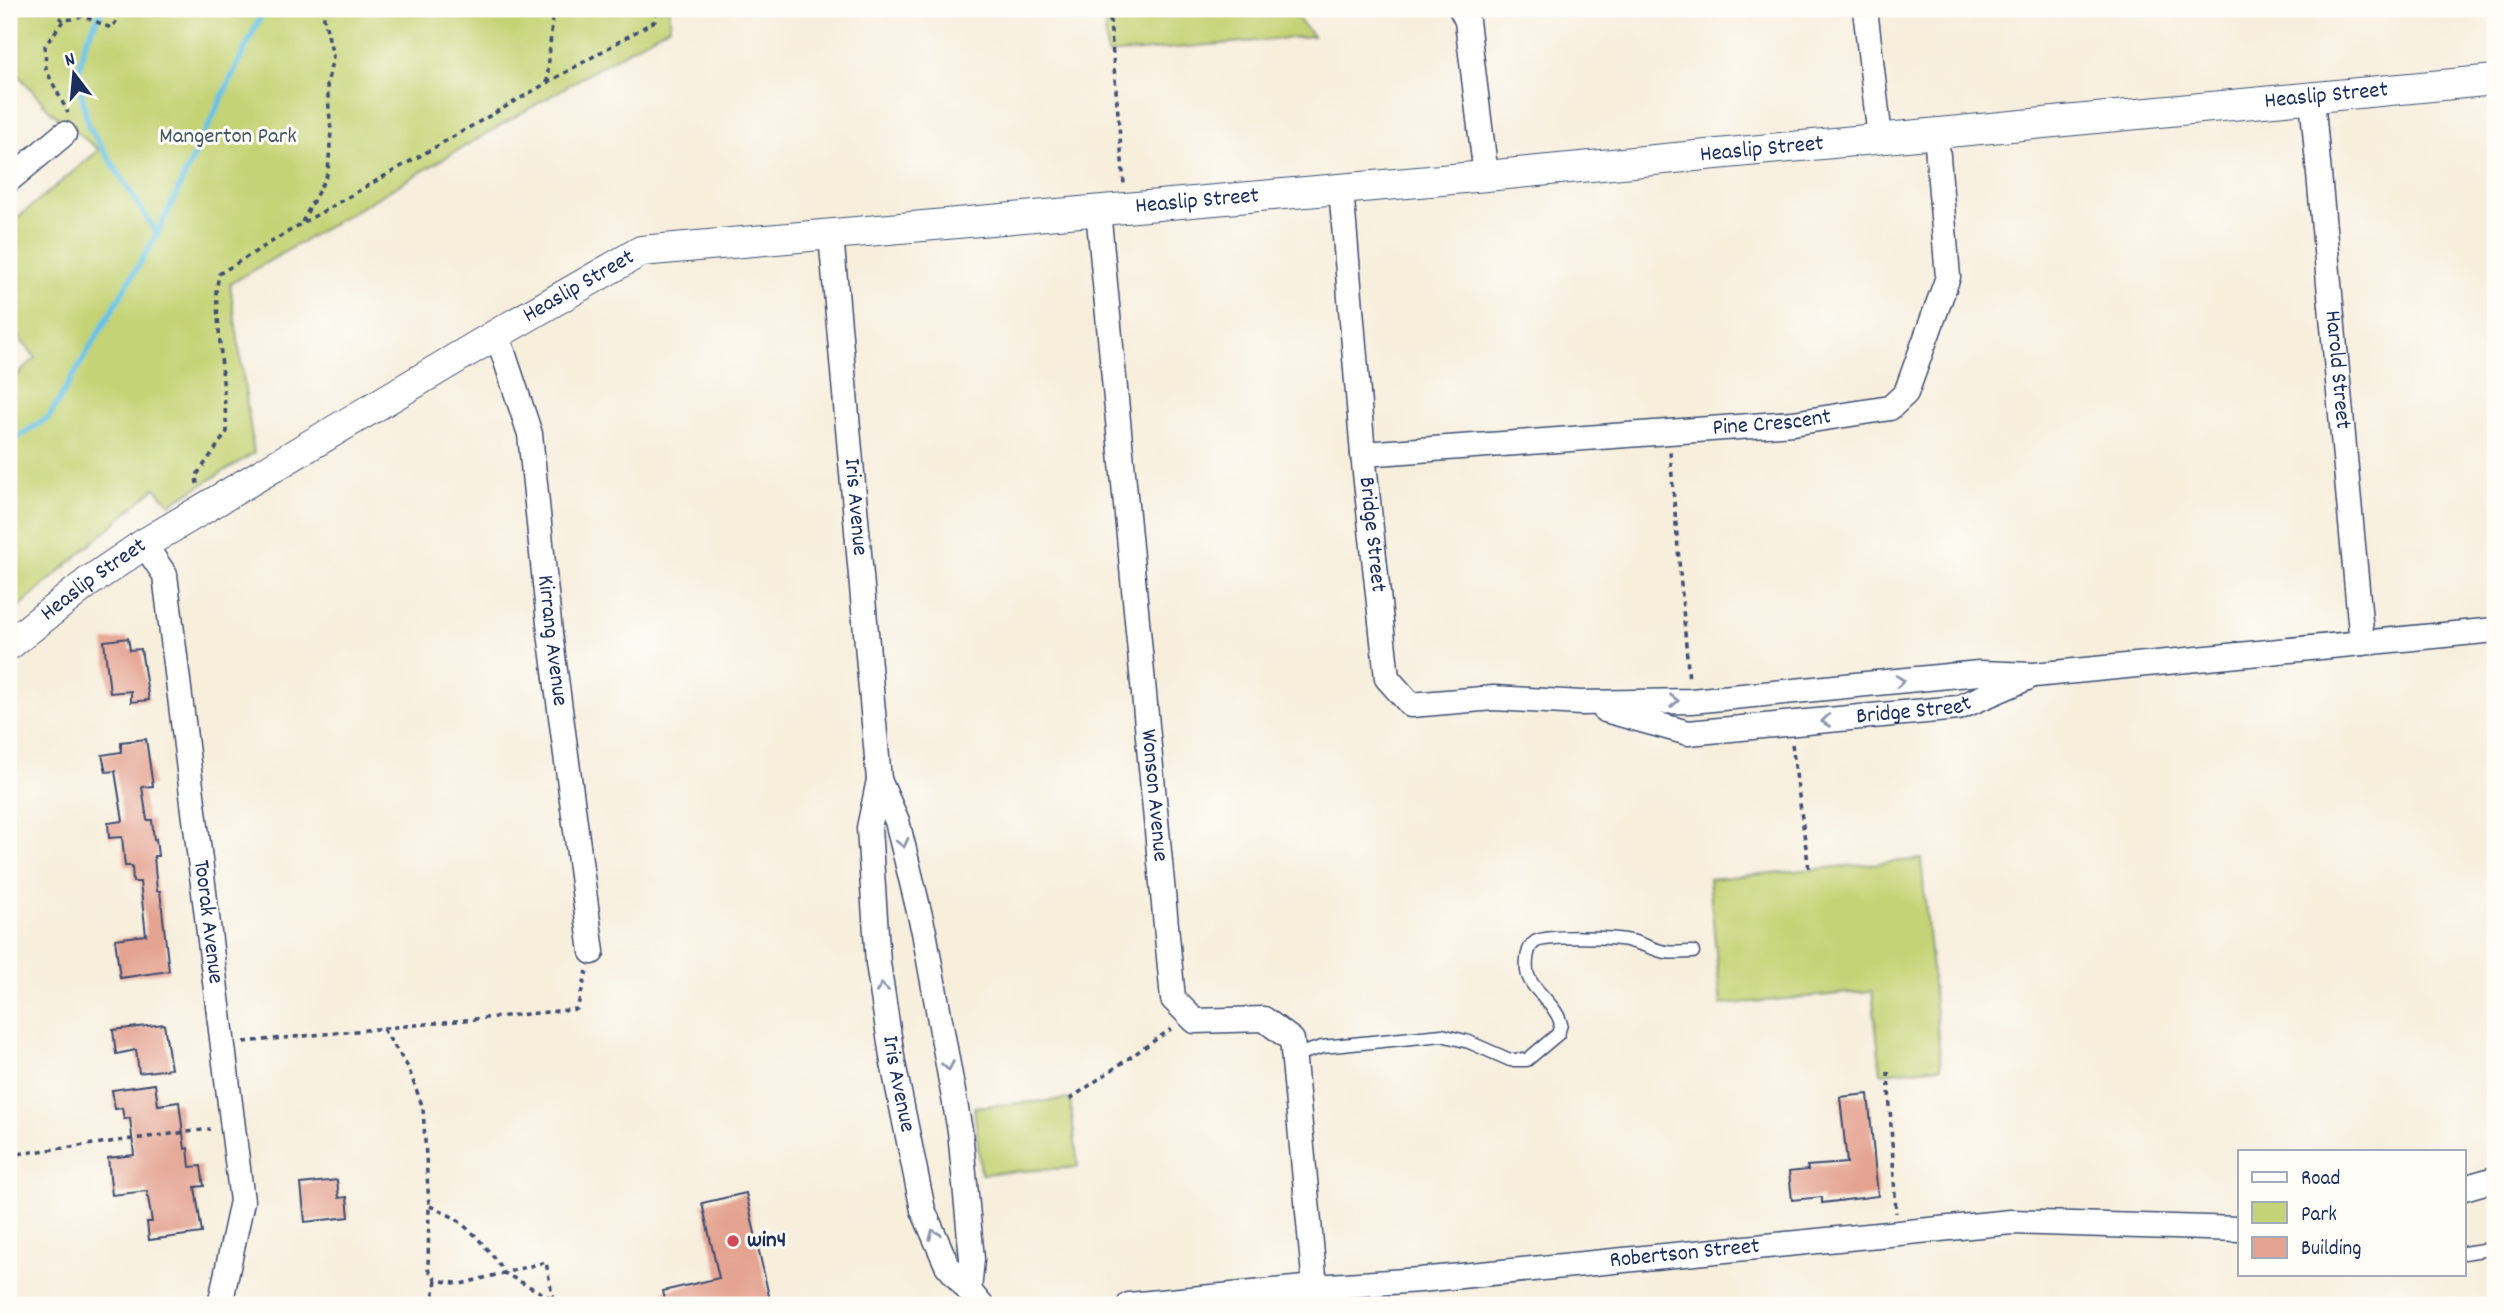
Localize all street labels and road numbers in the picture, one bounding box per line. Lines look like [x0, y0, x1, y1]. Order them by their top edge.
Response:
street label: Heaslip Street [2263, 74, 2389, 118]
street label: Heaslip Street [1699, 127, 1825, 172]
street label: Heaslip Street [1134, 180, 1260, 224]
street label: Heaslip Street [517, 242, 641, 332]
street label: Harold Street [2315, 309, 2359, 431]
street label: Pine Crescent [1711, 401, 1833, 445]
street label: Iris Avenue [834, 457, 876, 557]
street label: Bridge Street [1349, 475, 1394, 594]
street label: Heaslip Street [34, 530, 154, 630]
street label: Kirrang Avenue [528, 573, 576, 708]
street label: Bridge Street [1855, 687, 1977, 734]
street label: Wonson Avenue [1131, 728, 1176, 863]
street label: Toorak Avenue [184, 858, 232, 986]
street label: Iris Avenue [873, 1033, 923, 1135]
street label: Robertson Street [1608, 1230, 1761, 1278]

